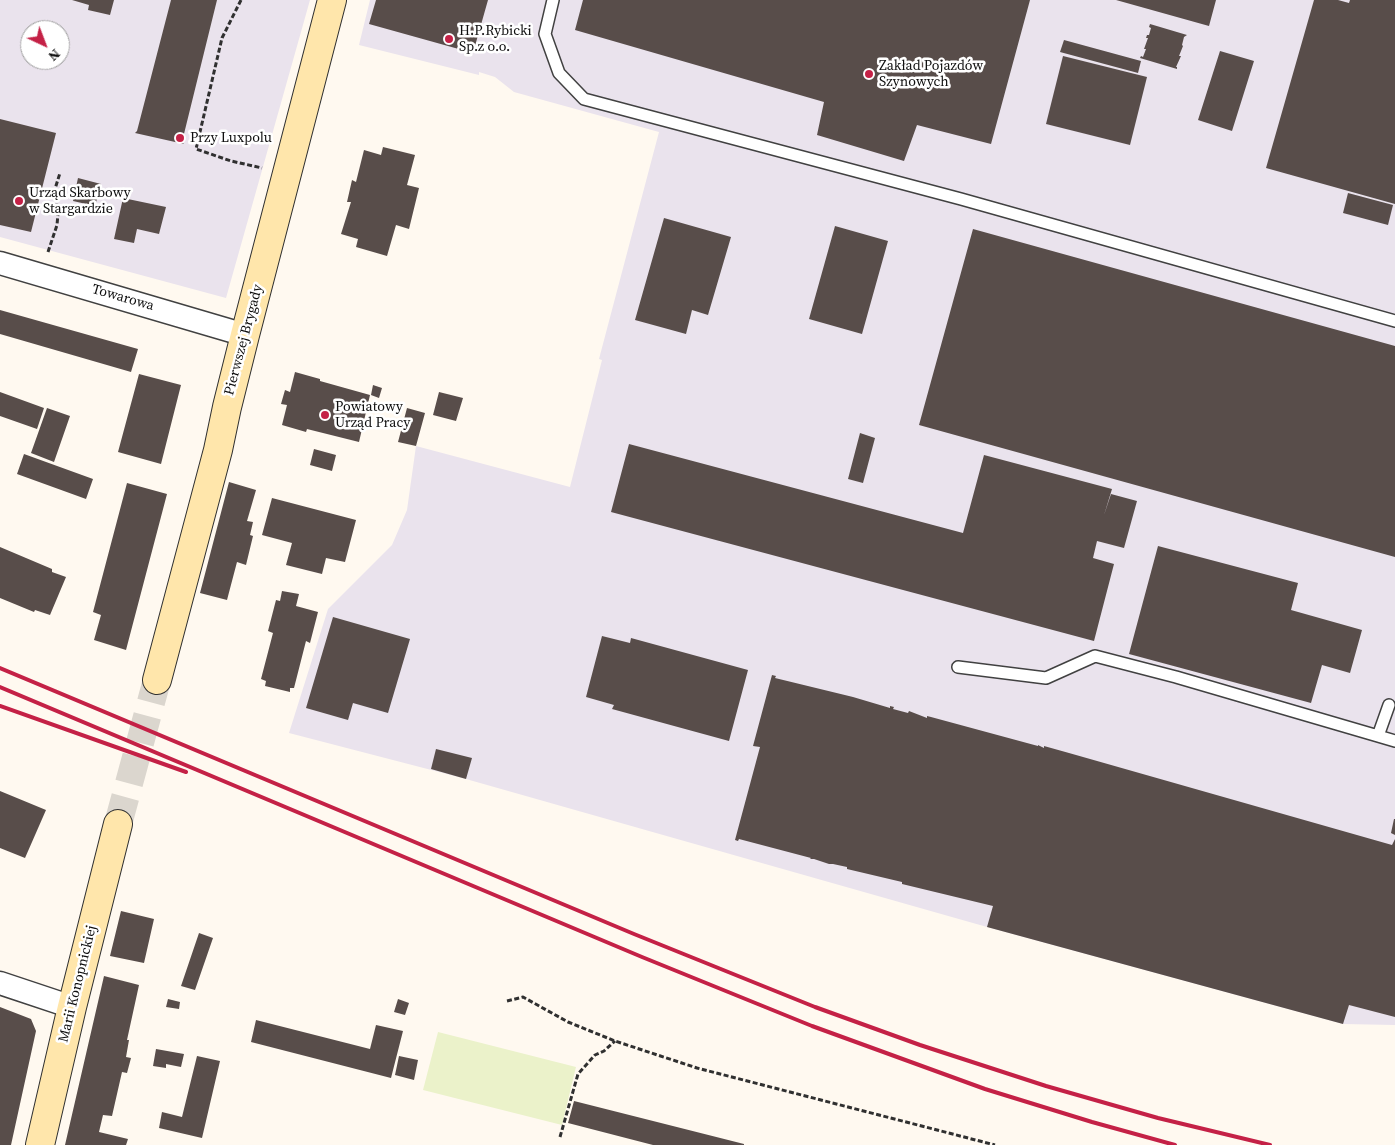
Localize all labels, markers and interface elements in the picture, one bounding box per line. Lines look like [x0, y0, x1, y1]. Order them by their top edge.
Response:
north arrow [20, 20, 70, 70]
place label: H.P.Rybicki Sp.z o.o. [459, 23, 532, 56]
marker: H.P.Rybicki Sp.z o.o. [443, 33, 455, 45]
text: N [44, 44, 65, 66]
place label: Zakład Pojazdów Szynowych [879, 58, 983, 90]
marker: Zakład Pojazdów Szynowych [863, 68, 875, 80]
place label: Przy Luxpolu [190, 130, 272, 146]
marker: Przy Luxpolu [174, 132, 186, 144]
place label: Urząd Skarbowy w Stargardzie [29, 185, 131, 218]
marker: Urząd Skarbowy w Stargardzie [13, 195, 25, 207]
street label: Towarowa [90, 281, 156, 315]
street label: Pierwszej Brygady [221, 283, 267, 397]
place label: Powiatowy Urząd Pracy [335, 399, 410, 432]
marker: Powiatowy Urząd Pracy [319, 409, 331, 421]
street label: Marii Konopnickiej [55, 924, 101, 1044]

